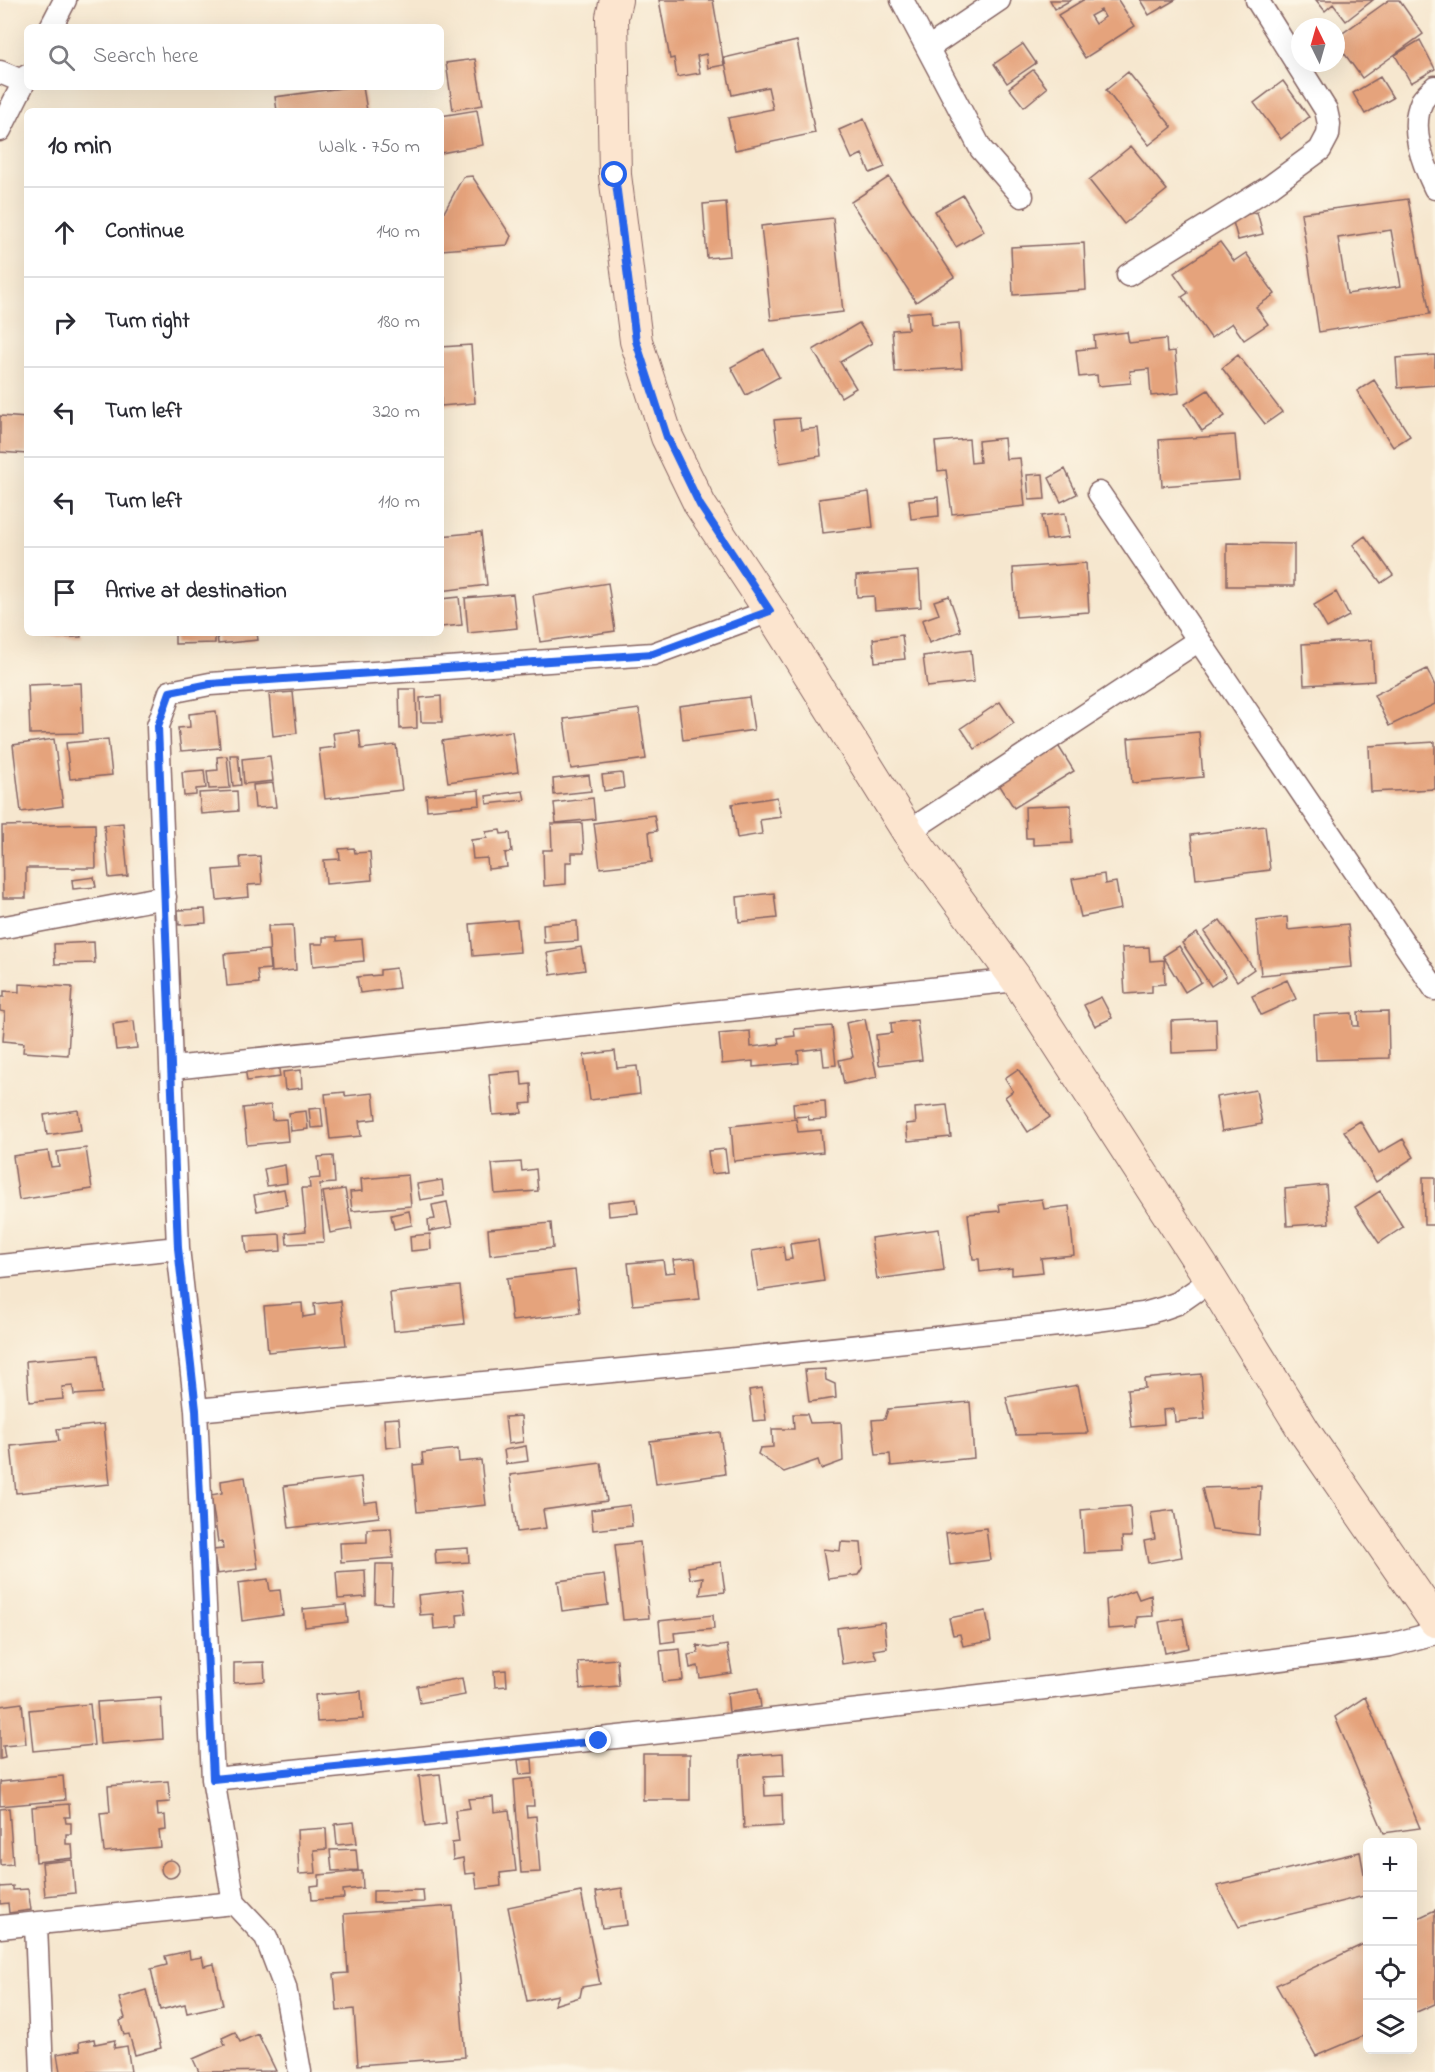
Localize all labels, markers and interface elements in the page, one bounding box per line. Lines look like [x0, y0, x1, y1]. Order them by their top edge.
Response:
north arrow [1291, 18, 1345, 72]
search box [24, 24, 444, 90]
icon: search [45, 41, 78, 74]
text: Search here [93, 41, 198, 73]
text: 10 min [48, 128, 112, 166]
text: Walk · 750 m [318, 133, 420, 162]
route start [601, 161, 627, 187]
icon: ahead [48, 216, 81, 249]
text: Continue [105, 216, 184, 248]
text: 140 m [376, 218, 420, 247]
icon: right [48, 306, 81, 339]
text: Turn right [105, 306, 190, 338]
text: 180 m [377, 308, 420, 337]
icon: left [48, 396, 81, 429]
text: Turn left [105, 396, 182, 428]
text: 320 m [373, 398, 420, 427]
icon: left [48, 486, 81, 519]
text: Turn left [105, 486, 182, 518]
text: 110 m [378, 488, 420, 517]
icon: arrive [48, 576, 81, 609]
text: Arrive at destination [105, 576, 287, 608]
route end [585, 1727, 611, 1753]
map controls [1363, 1838, 1417, 2054]
button: + [1363, 1838, 1417, 1892]
button: − [1363, 1892, 1417, 1946]
button: locate [1363, 1946, 1417, 2000]
button: layers [1363, 2000, 1417, 2054]

